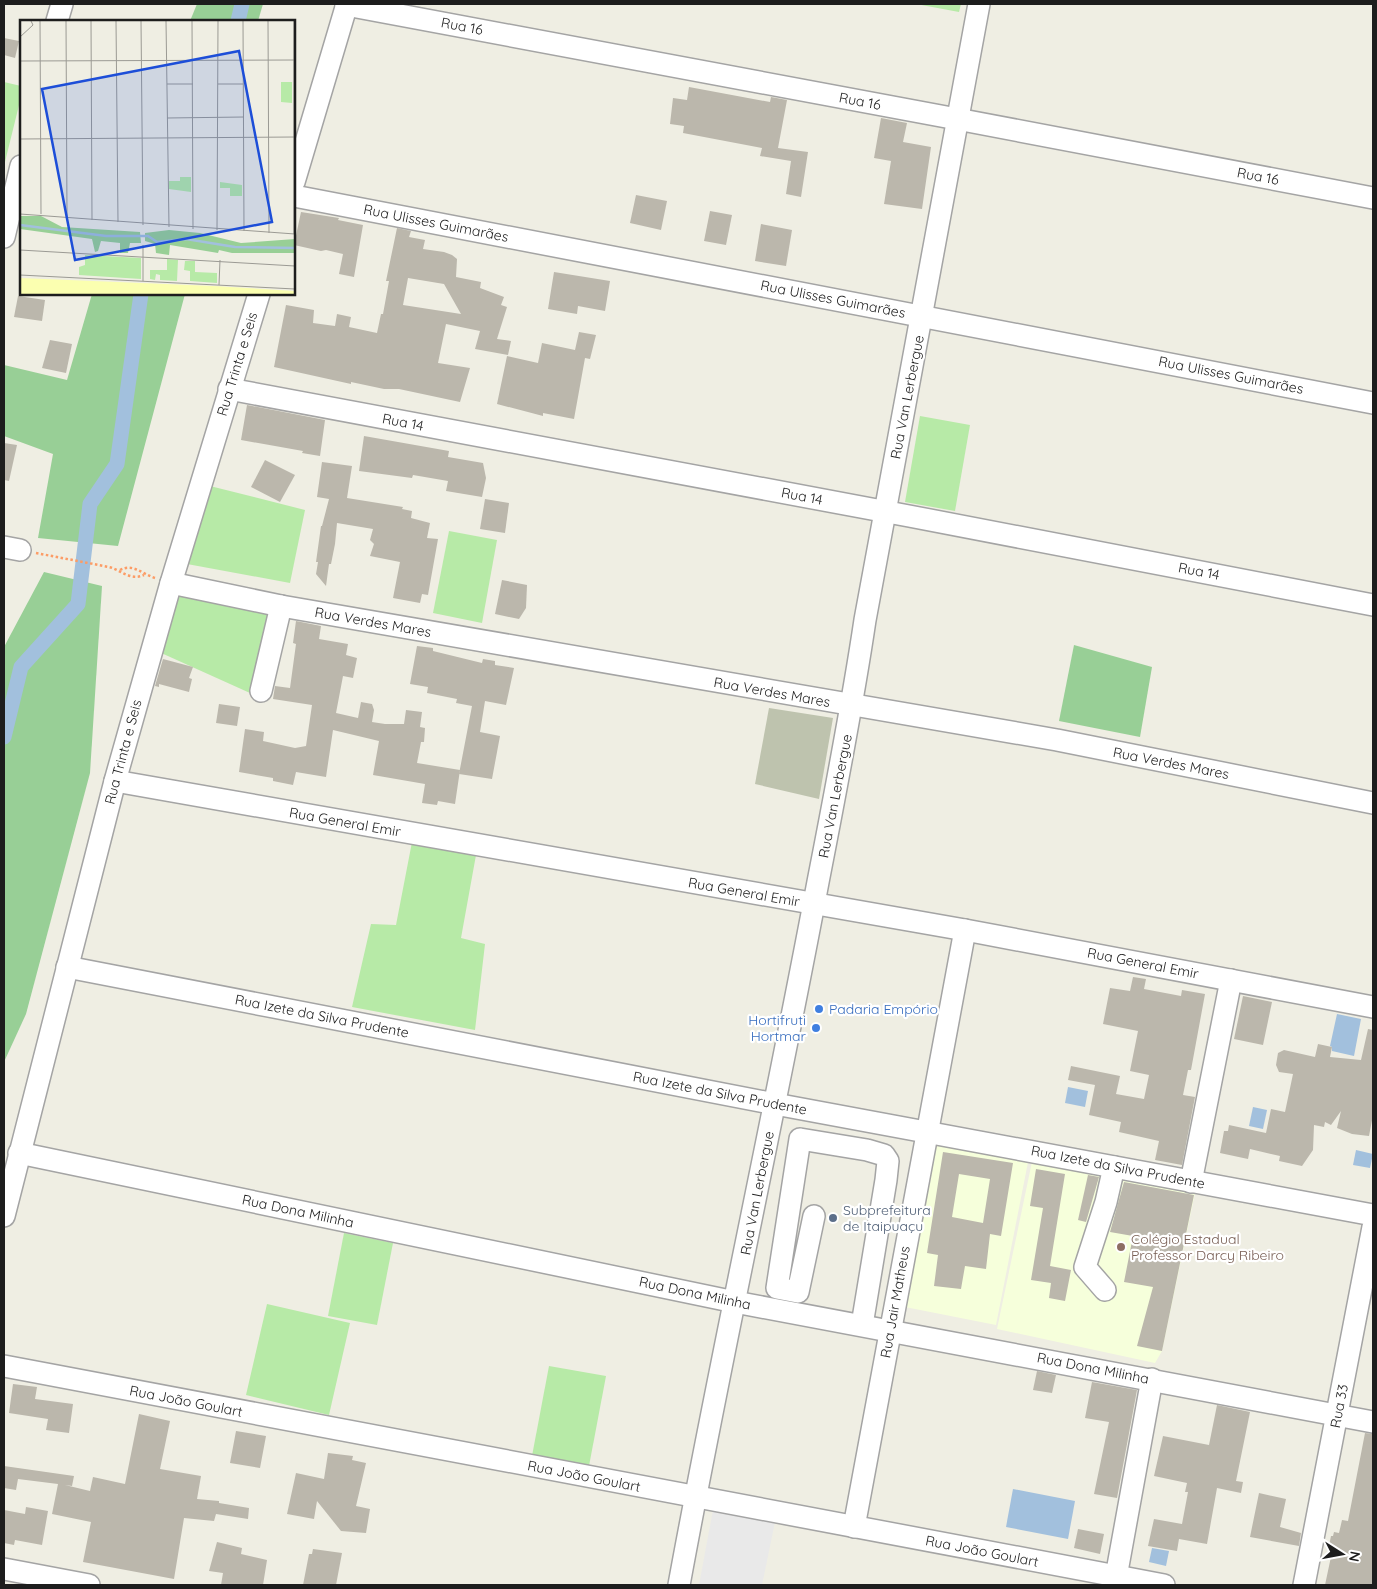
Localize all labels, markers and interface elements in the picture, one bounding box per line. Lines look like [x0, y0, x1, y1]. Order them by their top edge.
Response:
street label: Rua 16 [440, 13, 485, 39]
inset map [20, 20, 295, 295]
street label: Rua 16 [838, 88, 883, 114]
street label: Rua 16 [1236, 163, 1281, 189]
street label: Rua Ulisses Guimarães [362, 200, 510, 246]
street label: Rua Ulisses Guimarães [759, 276, 907, 322]
street label: Rua Trinta e Seis [213, 310, 261, 418]
street label: Rua Van Lerbergue [886, 333, 928, 460]
street label: Rua Ulisses Guimarães [1157, 352, 1305, 398]
street label: Rua 14 [381, 409, 425, 435]
street label: Rua 14 [780, 483, 824, 509]
street label: Rua 14 [1177, 558, 1221, 584]
street label: Rua Verdes Mares [313, 603, 433, 641]
street label: Rua Verdes Mares [712, 673, 832, 711]
street label: Rua Trinta e Seis [100, 698, 146, 806]
street label: Rua Van Lerbergue [814, 732, 856, 859]
street label: Rua Verdes Mares [1111, 743, 1231, 783]
street label: Rua General Emir [288, 803, 403, 841]
street label: Rua General Emir [687, 873, 802, 911]
street label: Rua General Emir [1086, 943, 1201, 983]
street label: Rua Izete da Silva Prudente [233, 990, 411, 1042]
place label: Padaria Empório [829, 1000, 938, 1018]
marker: Padaria Empório [813, 1003, 825, 1015]
place label: Hortifruti Hortmar [748, 1011, 807, 1045]
marker: Hortifruti Hortmar [810, 1022, 822, 1034]
street label: Rua Izete da Silva Prudente [631, 1067, 809, 1119]
street label: Rua Van Lerbergue [736, 1129, 778, 1256]
street label: Rua Izete da Silva Prudente [1029, 1141, 1207, 1193]
street label: Rua Dona Milinha [240, 1190, 356, 1232]
place label: Subprefeitura de Itaipuaçu [843, 1201, 931, 1235]
marker: Subprefeitura de Itaipuaçu [827, 1212, 839, 1224]
place label: Colégio Estadual Professor Darcy Ribeiro [1131, 1230, 1284, 1264]
marker: Colégio Estadual Professor Darcy Ribeiro [1115, 1241, 1127, 1253]
street label: Rua Jair Matheus [876, 1245, 914, 1359]
street label: Rua Dona Milinha [637, 1272, 753, 1314]
street label: Rua Dona Milinha [1035, 1348, 1151, 1388]
street label: Rua João Goulart [128, 1381, 244, 1421]
street label: Rua 33 [1326, 1383, 1352, 1429]
street label: Rua João Goulart [526, 1456, 642, 1496]
north arrow [1317, 1529, 1367, 1579]
street label: Rua João Goulart [924, 1531, 1040, 1571]
text: N [1345, 1550, 1365, 1563]

